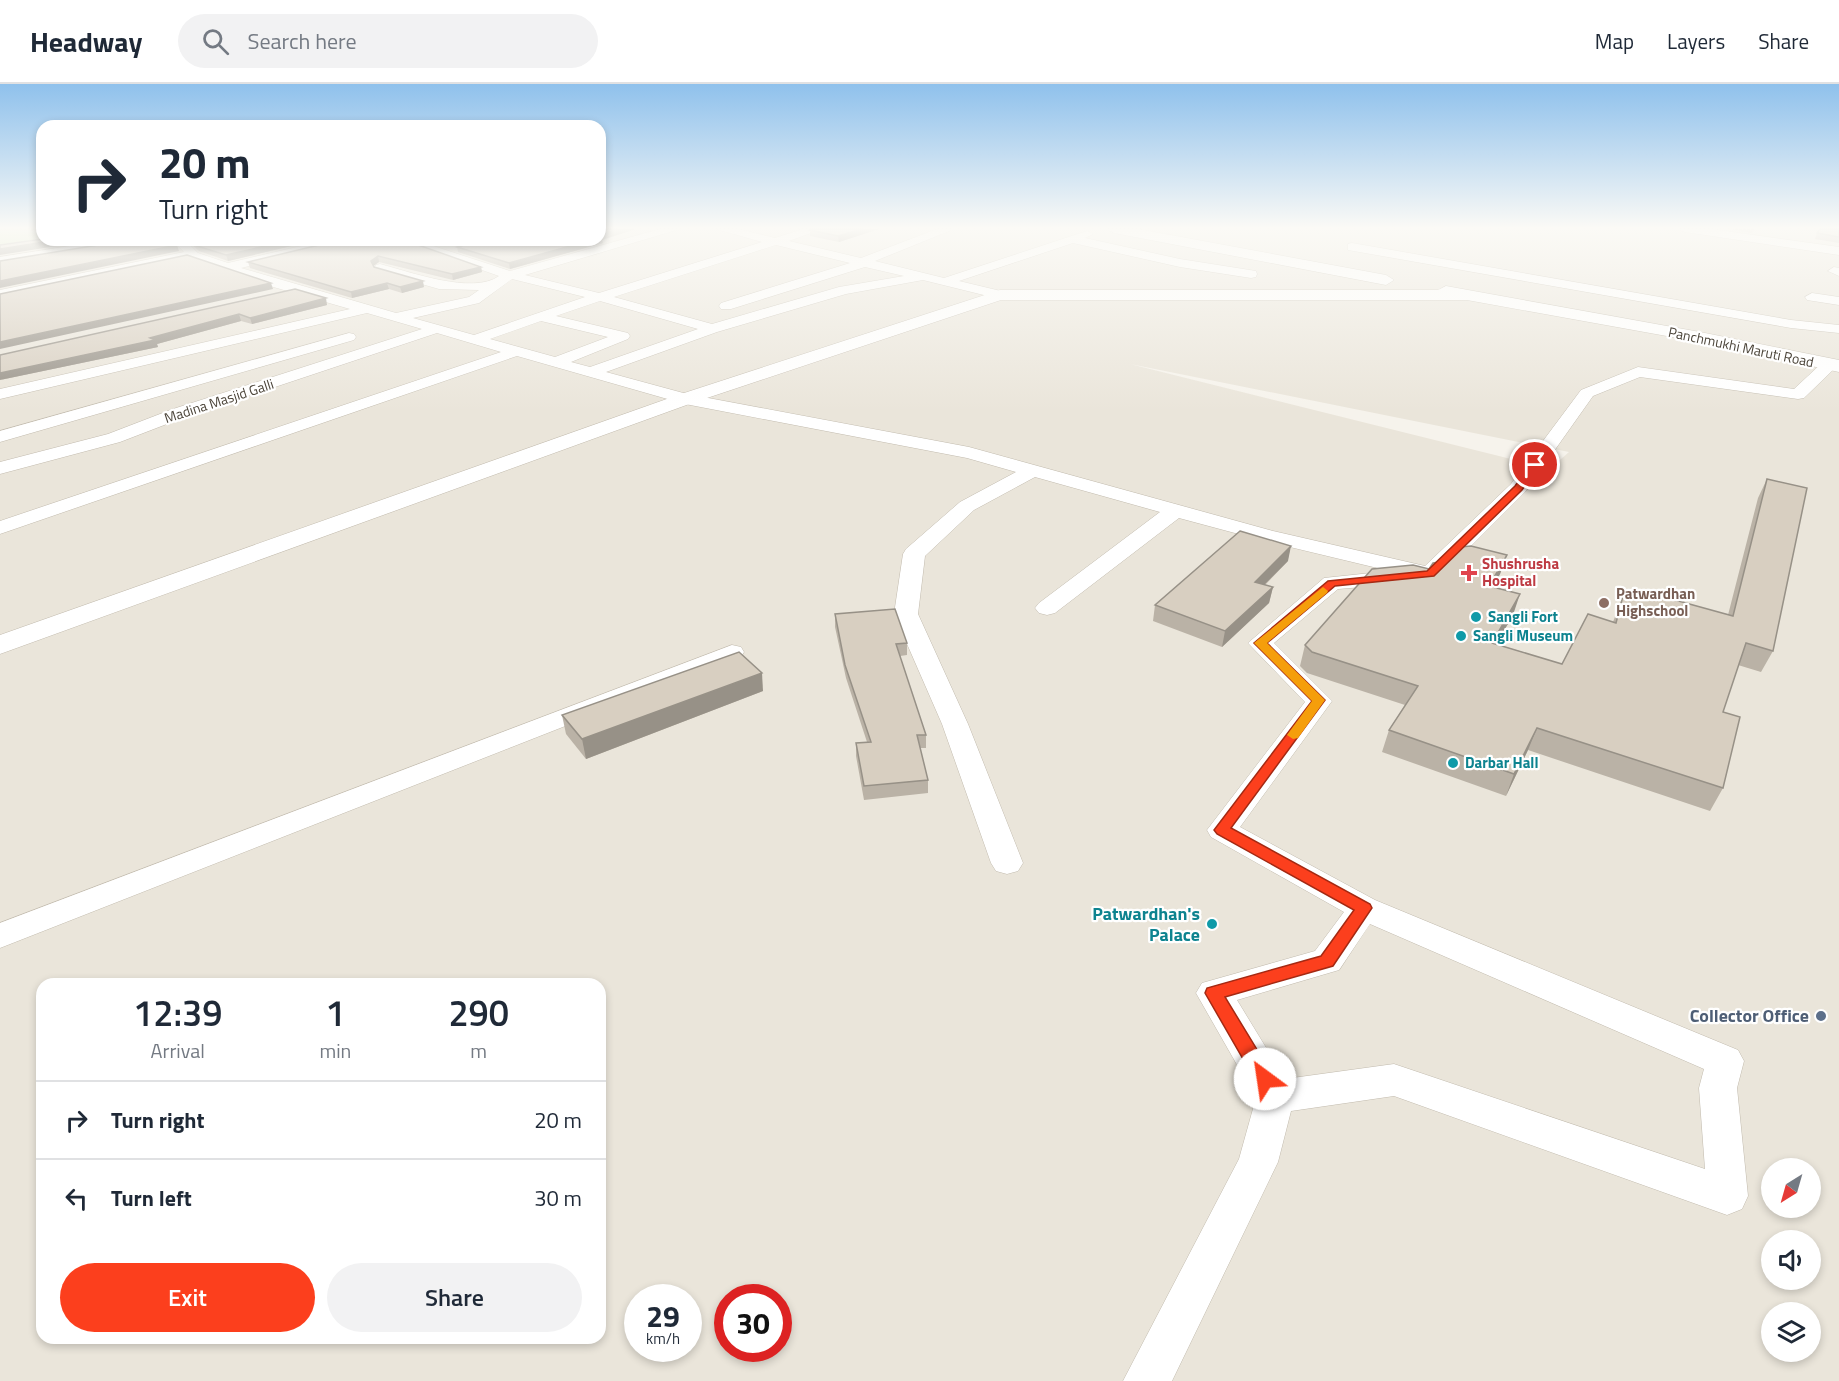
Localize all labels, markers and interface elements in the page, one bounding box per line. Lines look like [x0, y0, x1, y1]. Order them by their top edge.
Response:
search box [178, 14, 598, 68]
text: Headway [30, 20, 142, 63]
text: Search here [247, 24, 357, 58]
icon: search [199, 25, 232, 58]
text: Map [1595, 25, 1634, 57]
text: Layers [1667, 25, 1725, 57]
text: Share [1758, 25, 1809, 57]
text: 20 m [159, 130, 251, 194]
icon: right [60, 144, 138, 222]
text: Turn right [159, 188, 268, 229]
street label: Panchmukhi Maruti Road [1666, 321, 1816, 372]
street label: Madina Masjid Galli [161, 373, 276, 428]
pin [1509, 439, 1560, 490]
icon: arrive [1518, 448, 1551, 481]
place label: Shushrusha Hospital [1482, 552, 1559, 592]
marker: Shushrusha Hospital [1460, 564, 1478, 582]
place label: Patwardhan Highschool [1616, 582, 1695, 622]
marker: Patwardhan Highschool [1597, 596, 1611, 610]
place label: Sangli Fort [1488, 605, 1559, 628]
marker: Sangli Fort [1469, 610, 1483, 624]
place label: Sangli Museum [1473, 624, 1573, 647]
marker: Sangli Museum [1454, 629, 1468, 643]
place label: Darbar Hall [1465, 751, 1538, 774]
marker: Darbar Hall [1446, 756, 1460, 770]
place label: Patwardhan's Palace [1092, 900, 1200, 948]
marker: Patwardhan's Palace [1205, 917, 1219, 931]
text: 12:39 [133, 985, 222, 1040]
text: 1 [325, 985, 345, 1040]
text: 290 [448, 985, 509, 1040]
place label: Collector Office [1690, 1002, 1809, 1029]
marker: Collector Office [1814, 1009, 1828, 1023]
text: Arrival [151, 1035, 205, 1066]
text: min [319, 1035, 351, 1066]
text: m [470, 1035, 487, 1066]
position arrow [1233, 1047, 1297, 1111]
text: Turn right [111, 1103, 205, 1137]
text: 20 m [534, 1103, 582, 1137]
icon: right [60, 1104, 93, 1137]
north arrow [1761, 1158, 1821, 1218]
map controls [1761, 1158, 1821, 1362]
text: Turn left [111, 1181, 192, 1215]
text: 30 m [534, 1181, 582, 1215]
icon: left [60, 1182, 93, 1215]
button: sound [1761, 1230, 1821, 1290]
button: Exit [60, 1263, 315, 1332]
button: Share [327, 1263, 582, 1332]
speed limit sign: 30 [714, 1284, 792, 1362]
text: 29 [646, 1293, 680, 1339]
button: layers [1761, 1302, 1821, 1362]
text: km/h [646, 1327, 680, 1350]

